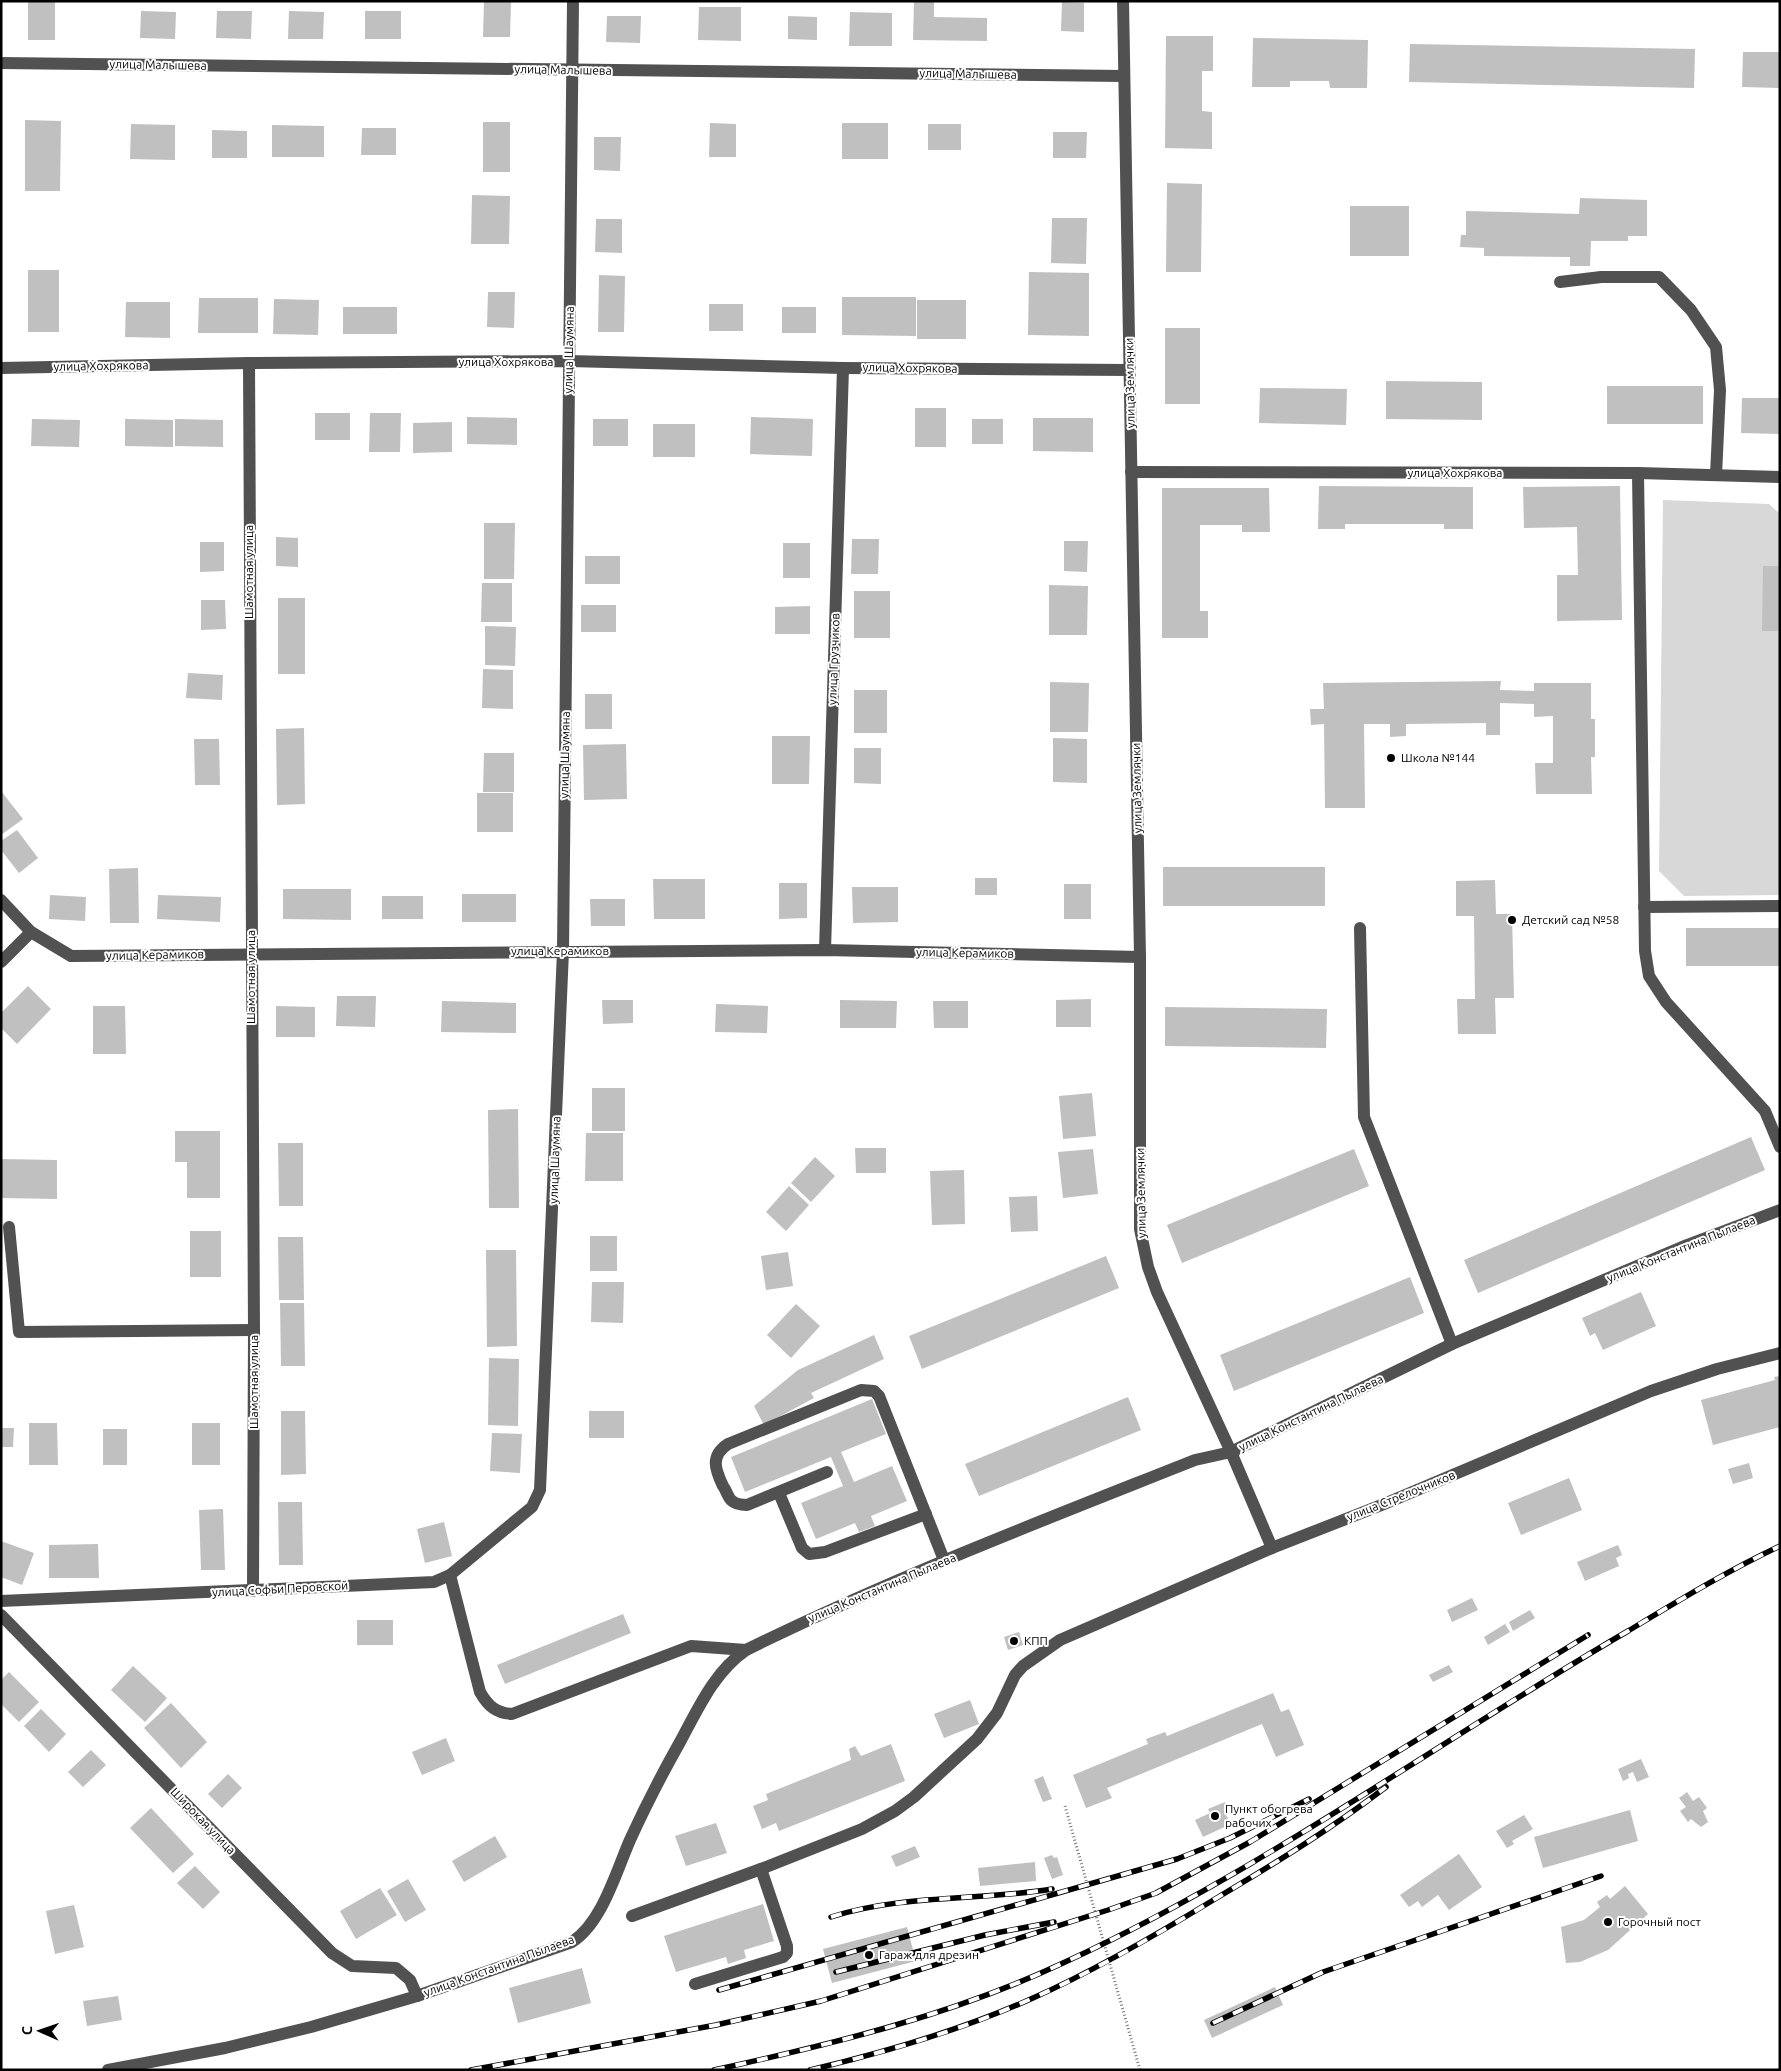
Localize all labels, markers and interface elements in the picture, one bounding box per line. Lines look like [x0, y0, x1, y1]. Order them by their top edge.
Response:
street label: улица Малышева [109, 57, 207, 72]
street label: улица Малышева [514, 62, 612, 77]
street label: улица Малышева [919, 66, 1017, 81]
street label: улица Шаумяна [561, 306, 576, 394]
street label: улица Землячки [1122, 338, 1137, 428]
street label: улица Хохрякова [458, 355, 554, 368]
street label: улица Хохрякова [53, 358, 149, 373]
street label: улица Хохрякова [862, 360, 958, 375]
street label: улица Хохрякова [1407, 466, 1503, 479]
street label: Шамотная улица [242, 525, 255, 619]
street label: улица Грузчиков [825, 613, 842, 705]
street label: улица Шаумяна [557, 711, 572, 799]
street label: улица Землячки [1129, 743, 1144, 833]
place label: Школа №144 [1401, 751, 1475, 764]
marker: Школа №144 [1385, 752, 1397, 764]
place label: Детский сад №58 [1522, 913, 1620, 926]
marker: Детский сад №58 [1506, 914, 1518, 926]
street label: Шамотная улица [244, 930, 257, 1024]
street label: улица Керамиков [511, 944, 609, 957]
street label: улица Керамиков [916, 945, 1014, 960]
street label: улица Керамиков [106, 947, 204, 962]
street label: улица Шаумяна [546, 1116, 563, 1204]
street label: улица Землячки [1133, 1148, 1148, 1238]
street label: улица Константина Пылаева [1605, 1213, 1757, 1284]
street label: Шамотная улица [247, 1335, 260, 1429]
street label: улица Константина Пылаева [1236, 1372, 1385, 1453]
street label: улица Стрелочников [1345, 1468, 1457, 1523]
street label: улица Константина Пылаева [806, 1550, 958, 1625]
street label: улица Софьи Перовской [212, 1578, 348, 1599]
place label: КПП [1024, 1634, 1048, 1647]
marker: КПП [1008, 1635, 1020, 1647]
street label: Широкая улица [168, 1785, 238, 1857]
place label: Пункт обогрева рабочих [1225, 1802, 1313, 1829]
marker: Пункт обогрева рабочих [1209, 1810, 1221, 1822]
place label: Горочный пост [1618, 1915, 1702, 1928]
marker: Горочный пост [1602, 1916, 1614, 1928]
street label: улица Константина Пылаева [422, 1932, 576, 1999]
place label: Гараж для дрезин [879, 1948, 979, 1961]
marker: Гараж для дрезин [863, 1949, 875, 1961]
north arrow [15, 2006, 65, 2056]
text: С [19, 2026, 35, 2035]

